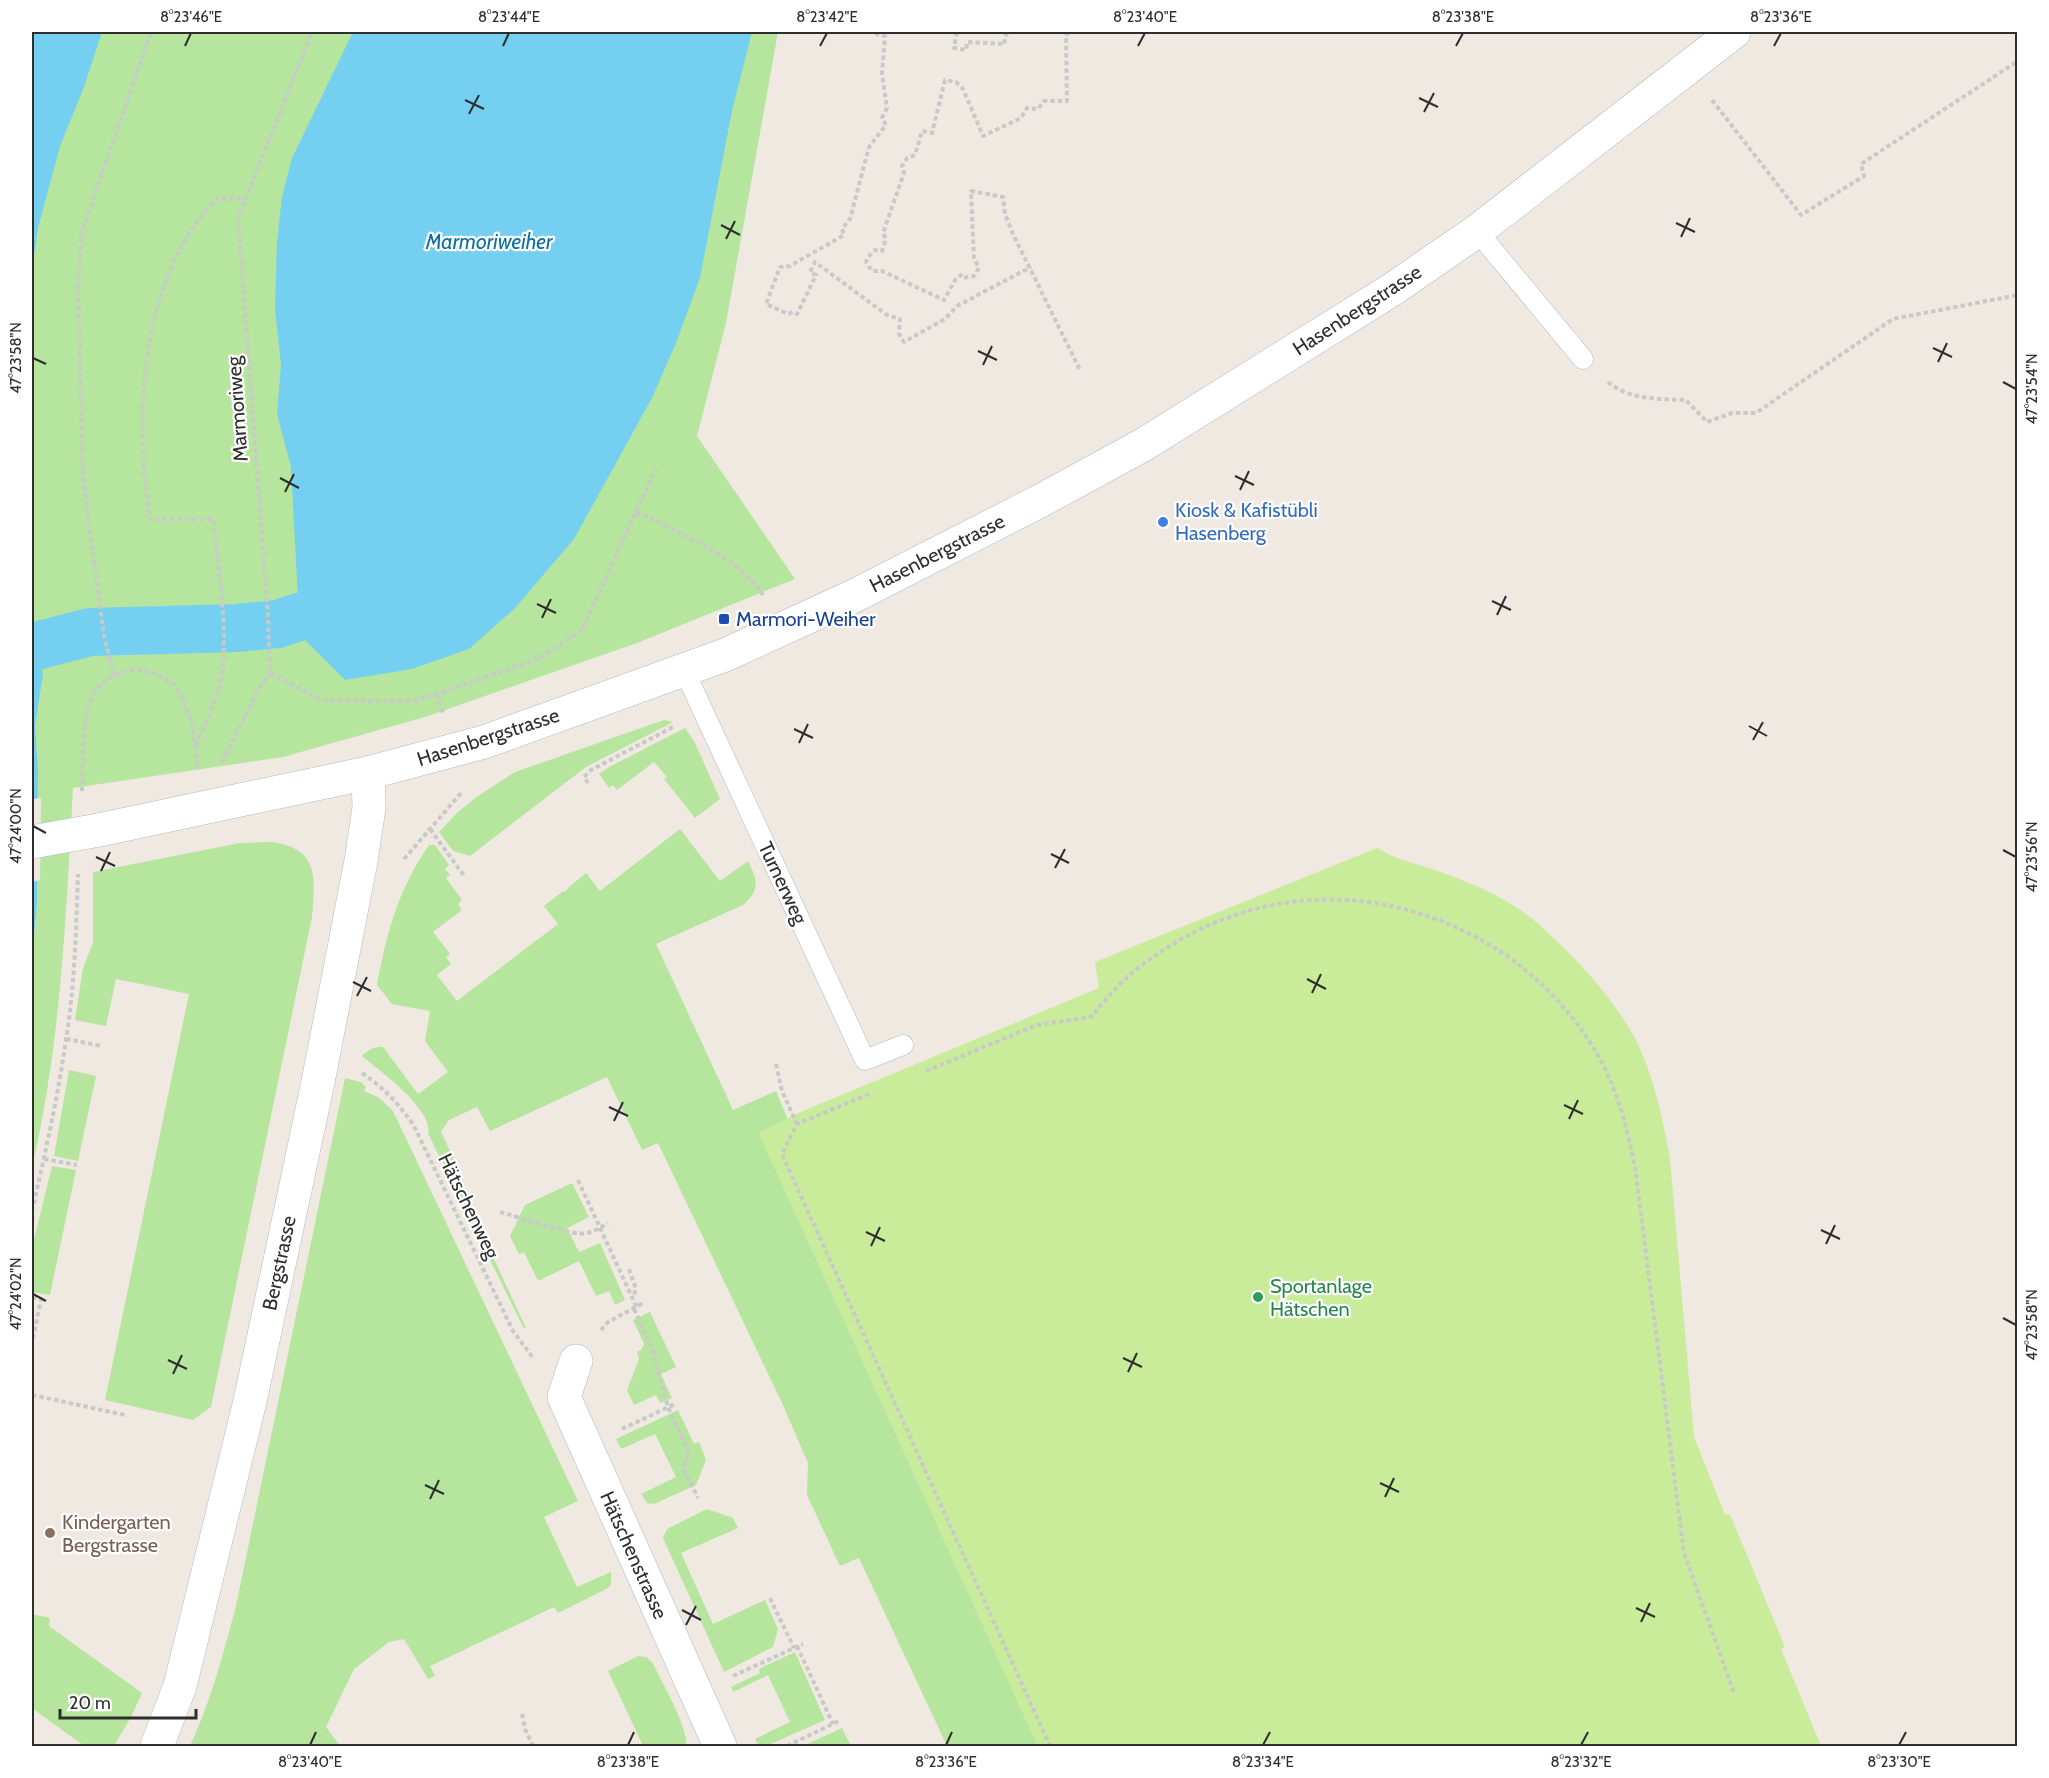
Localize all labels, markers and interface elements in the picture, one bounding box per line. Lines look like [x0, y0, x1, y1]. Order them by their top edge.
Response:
text: 8°23'46"E [160, 8, 222, 26]
text: 8°23'44"E [478, 8, 540, 26]
text: 8°23'42"E [796, 8, 858, 26]
text: 8°23'40"E [1113, 8, 1177, 26]
text: 8°23'38"E [1432, 8, 1494, 26]
text: 8°23'36"E [1750, 8, 1812, 26]
water label: Marmoriweiher [425, 229, 554, 254]
street label: Hasenbergstrasse [1288, 260, 1426, 360]
text: 47°23'58"N [7, 322, 25, 394]
text: 47°23'54"N [2023, 353, 2041, 425]
street label: Marmoriweg [221, 354, 253, 463]
place label: Kiosk & Kafistübli Hasenberg [1175, 498, 1318, 545]
street label: Hasenbergstrasse [865, 509, 1009, 597]
marker: Kiosk & Kafistübli Hasenberg [1156, 515, 1170, 529]
place label: Marmori-Weiher [736, 607, 876, 631]
marker: Marmori-Weiher [717, 612, 731, 626]
street label: Hasenbergstrasse [414, 703, 562, 771]
text: 47°24'00"N [7, 788, 25, 864]
text: 47°23'56"N [2023, 821, 2041, 893]
street label: Turnerweg [754, 838, 813, 929]
street label: Hätschenweg [433, 1149, 505, 1263]
street label: Bergstrasse [257, 1214, 301, 1312]
text: 47°24'02"N [7, 1257, 25, 1331]
place label: Sportanlage Hätschen [1270, 1274, 1372, 1321]
text: 47°23'58"N [2023, 1289, 2041, 1361]
marker: Sportanlage Hätschen [1251, 1290, 1265, 1304]
street label: Hätschenstrasse [595, 1487, 673, 1623]
place label: Kindergarten Bergstrasse [62, 1510, 171, 1557]
marker: Kindergarten Bergstrasse [43, 1526, 57, 1540]
scale bar [60, 1682, 196, 1720]
text: 20 m [69, 1692, 111, 1714]
text: 8°23'40"E [278, 1753, 342, 1771]
text: 8°23'38"E [597, 1753, 659, 1771]
text: 8°23'36"E [915, 1753, 977, 1771]
text: 8°23'34"E [1232, 1753, 1294, 1771]
text: 8°23'32"E [1550, 1753, 1612, 1771]
text: 8°23'30"E [1867, 1753, 1931, 1771]

